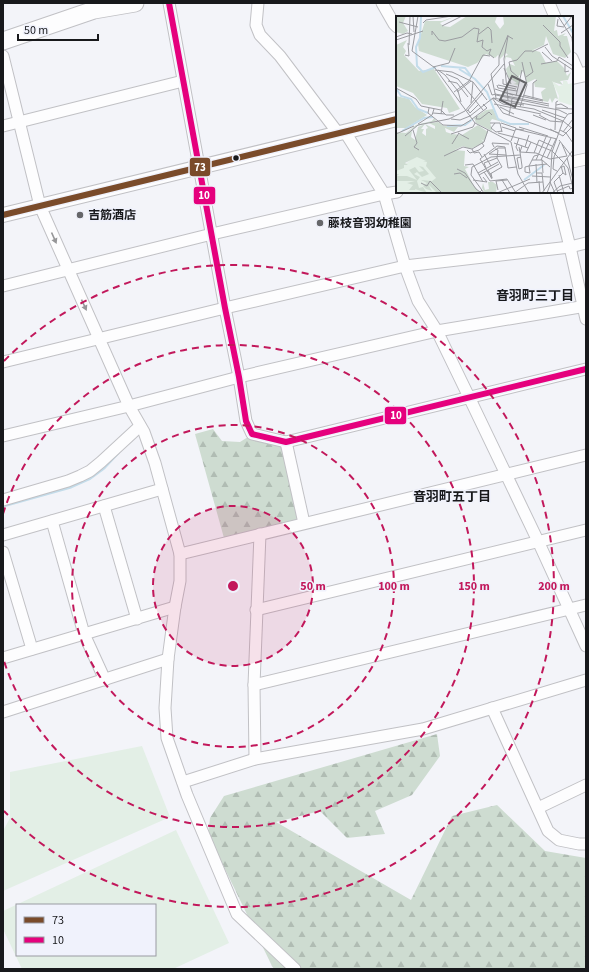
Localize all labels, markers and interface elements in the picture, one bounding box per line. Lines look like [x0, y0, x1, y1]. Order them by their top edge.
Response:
scale bar [18, 16, 98, 42]
inset map [396, 16, 573, 193]
text: 50 m [24, 22, 48, 39]
unlabelled marker [231, 153, 241, 163]
line badge: 73 [189, 157, 211, 177]
text: 73 [194, 160, 206, 175]
line badge: 10 [193, 186, 216, 205]
text: 10 [198, 188, 210, 203]
place label: 吉筋酒店 [88, 207, 136, 224]
marker: 吉筋酒店 [75, 210, 85, 220]
place label: 藤枝音羽幼稚園 [328, 215, 412, 232]
marker: 藤枝音羽幼稚園 [315, 218, 325, 228]
one-way arrow [51, 232, 57, 244]
district label: 音羽町三丁目 [496, 287, 574, 305]
one-way arrow [81, 299, 87, 310]
line badge: 10 [384, 406, 407, 425]
text: 10 [390, 408, 402, 423]
district label: 音羽町五丁目 [413, 488, 491, 506]
text: 50 m [300, 578, 326, 595]
text: 100 m [378, 578, 410, 595]
text: 150 m [458, 578, 490, 595]
text: 200 m [538, 578, 570, 595]
centre of rings [226, 579, 240, 593]
legend [16, 904, 156, 956]
text: 73 [52, 912, 64, 929]
text: 10 [52, 932, 64, 949]

